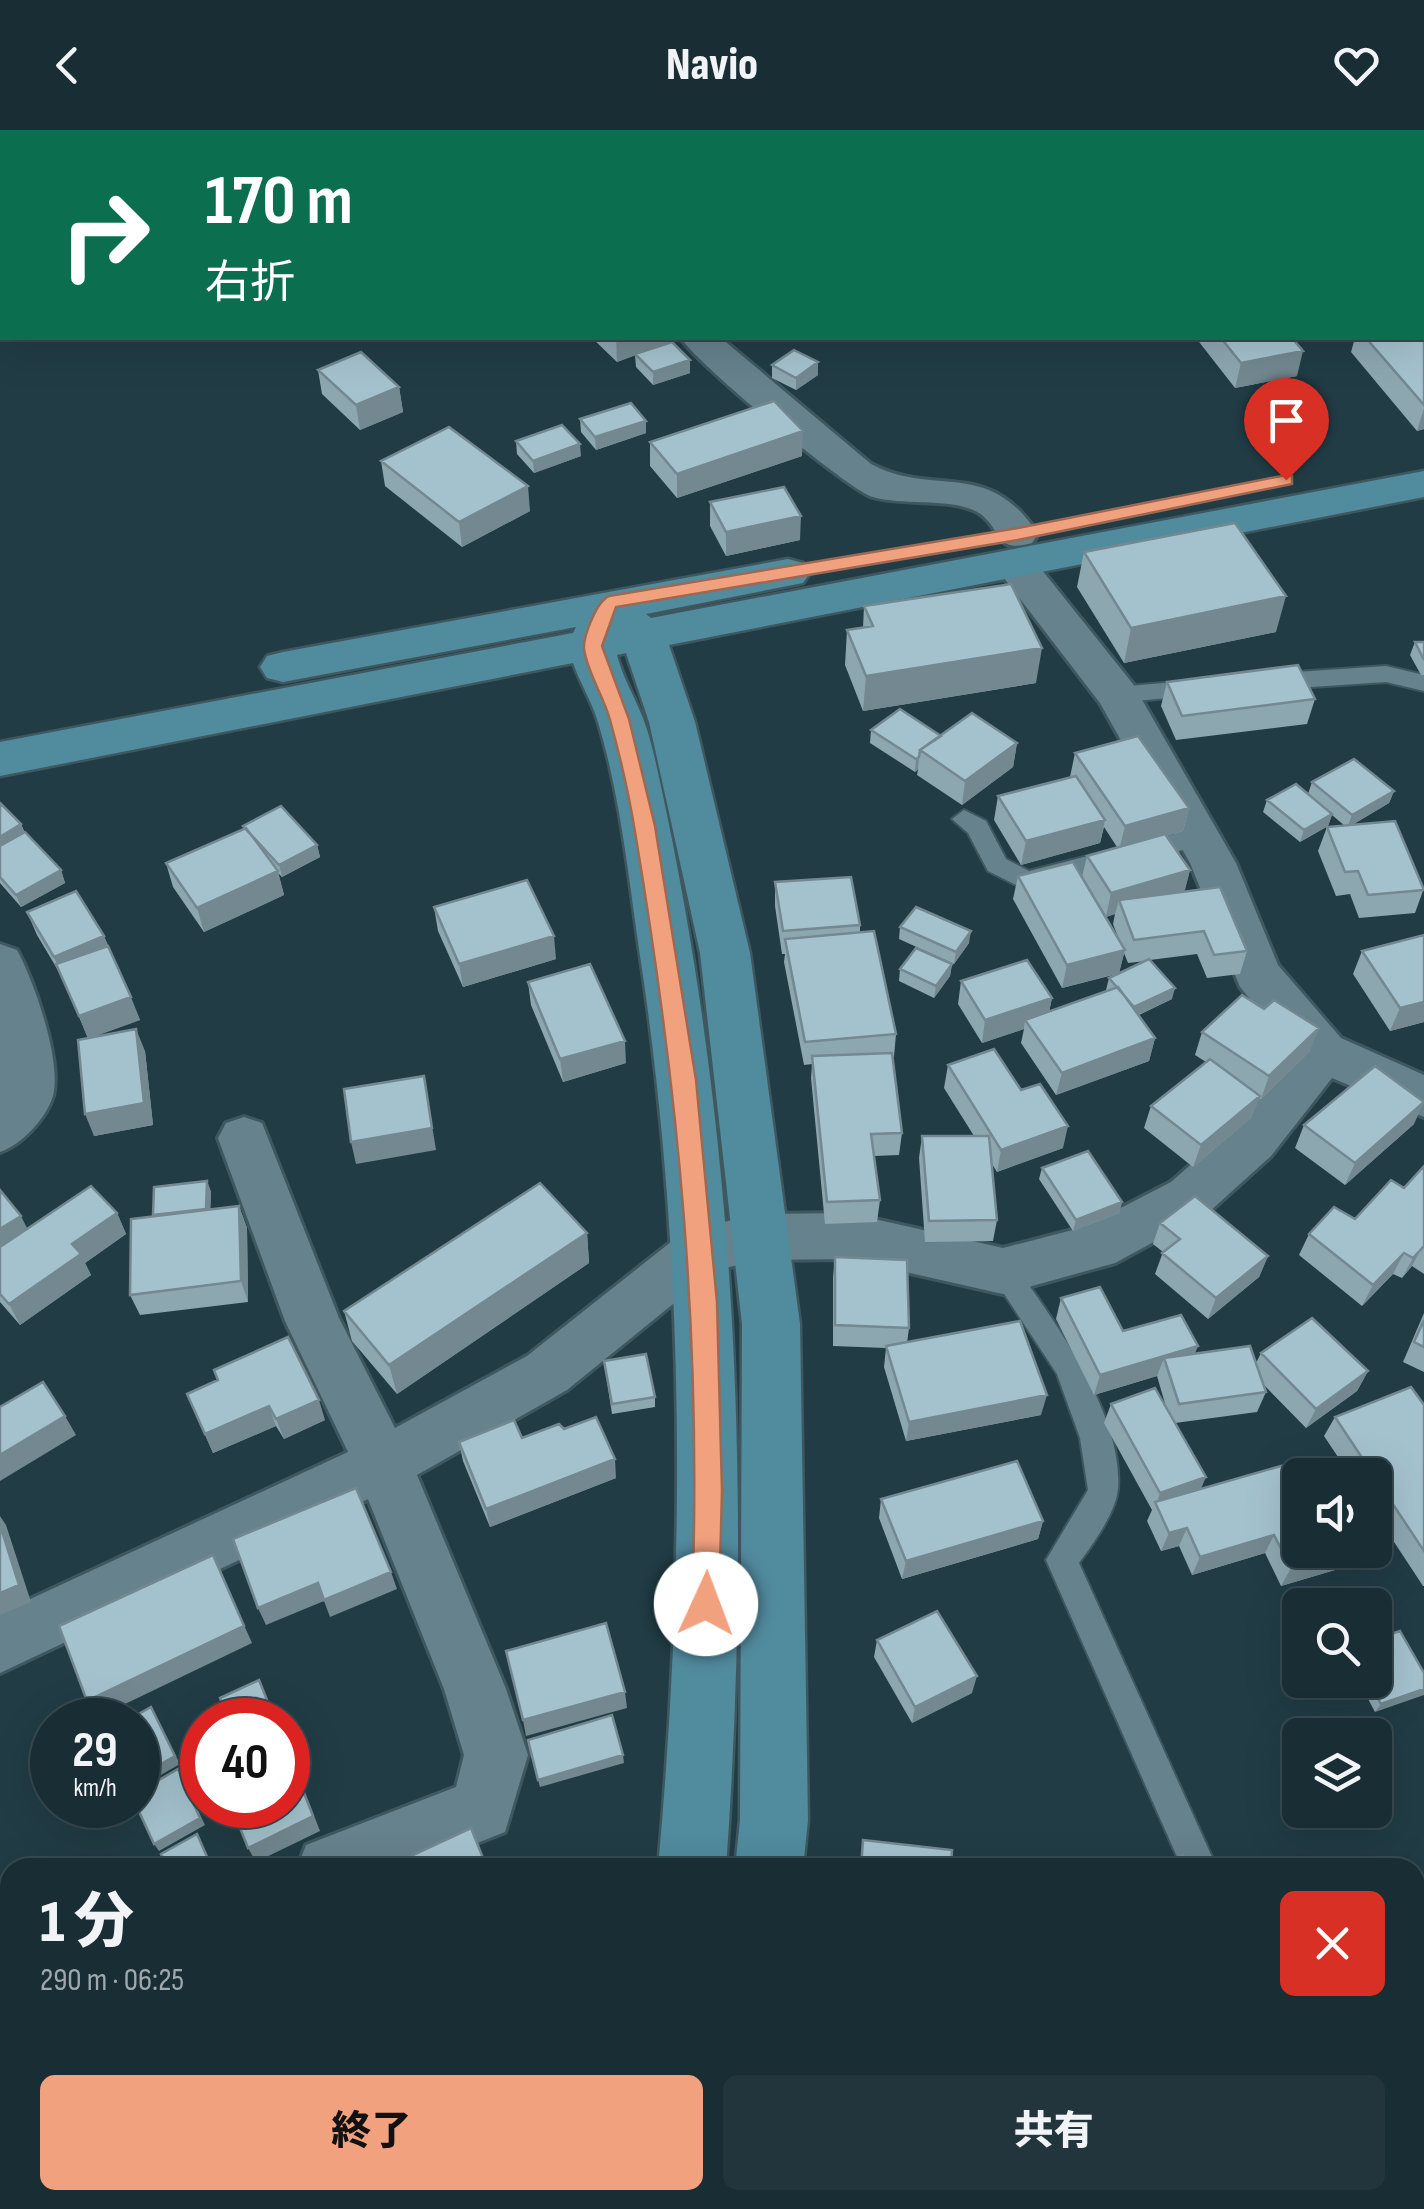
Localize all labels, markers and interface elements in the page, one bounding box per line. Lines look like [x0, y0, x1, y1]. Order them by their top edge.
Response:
icon: back [40, 38, 95, 93]
text: Navio [666, 38, 758, 93]
icon: heart [1329, 38, 1384, 93]
text: 170 m [205, 160, 353, 244]
icon: right [40, 170, 170, 300]
text: 右折 [205, 256, 295, 311]
pin [1244, 378, 1329, 481]
icon: arrive [1259, 393, 1314, 448]
map controls [1282, 1458, 1392, 1828]
button: sound [1282, 1458, 1392, 1568]
position arrow [654, 1552, 758, 1656]
button: search [1282, 1588, 1392, 1698]
speed limit sign: 40 [180, 1698, 310, 1828]
button: layers [1282, 1718, 1392, 1828]
text: 29 [72, 1721, 118, 1781]
text: km/h [73, 1773, 117, 1804]
text: 1 分 [40, 1887, 134, 1959]
button: close [1280, 1891, 1385, 1996]
text: 290 m · 06:25 [40, 1961, 184, 2000]
button: 終了 [40, 2075, 703, 2190]
button: 共有 [723, 2075, 1385, 2190]

